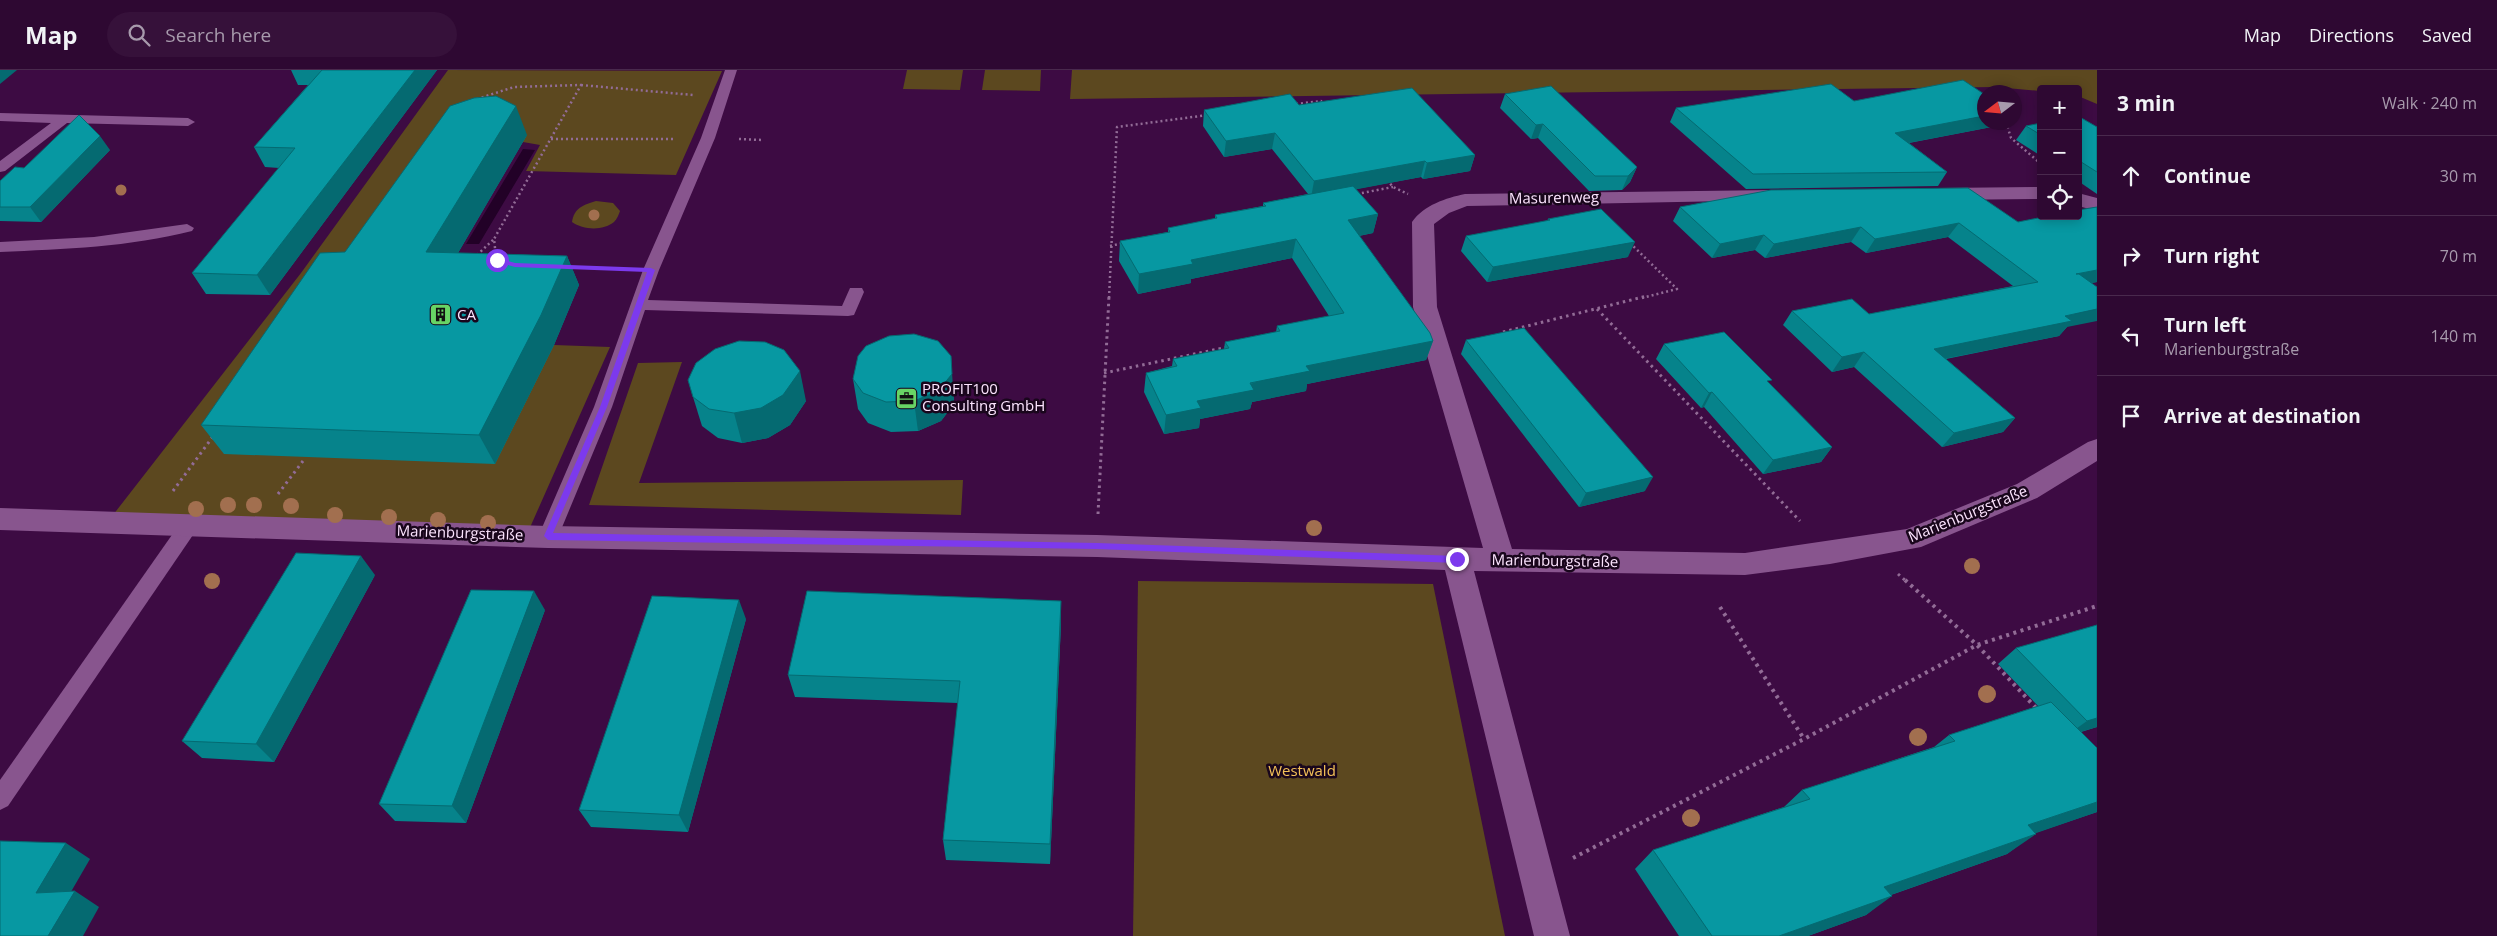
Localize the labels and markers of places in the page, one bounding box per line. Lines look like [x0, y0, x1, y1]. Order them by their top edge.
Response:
building icon: CA [429, 303, 453, 327]
place label: CA [457, 304, 476, 324]
place label: PROFIT100 Consulting GmbH [922, 378, 1045, 415]
office icon: PROFIT100 Consulting GmbH [894, 386, 918, 410]

